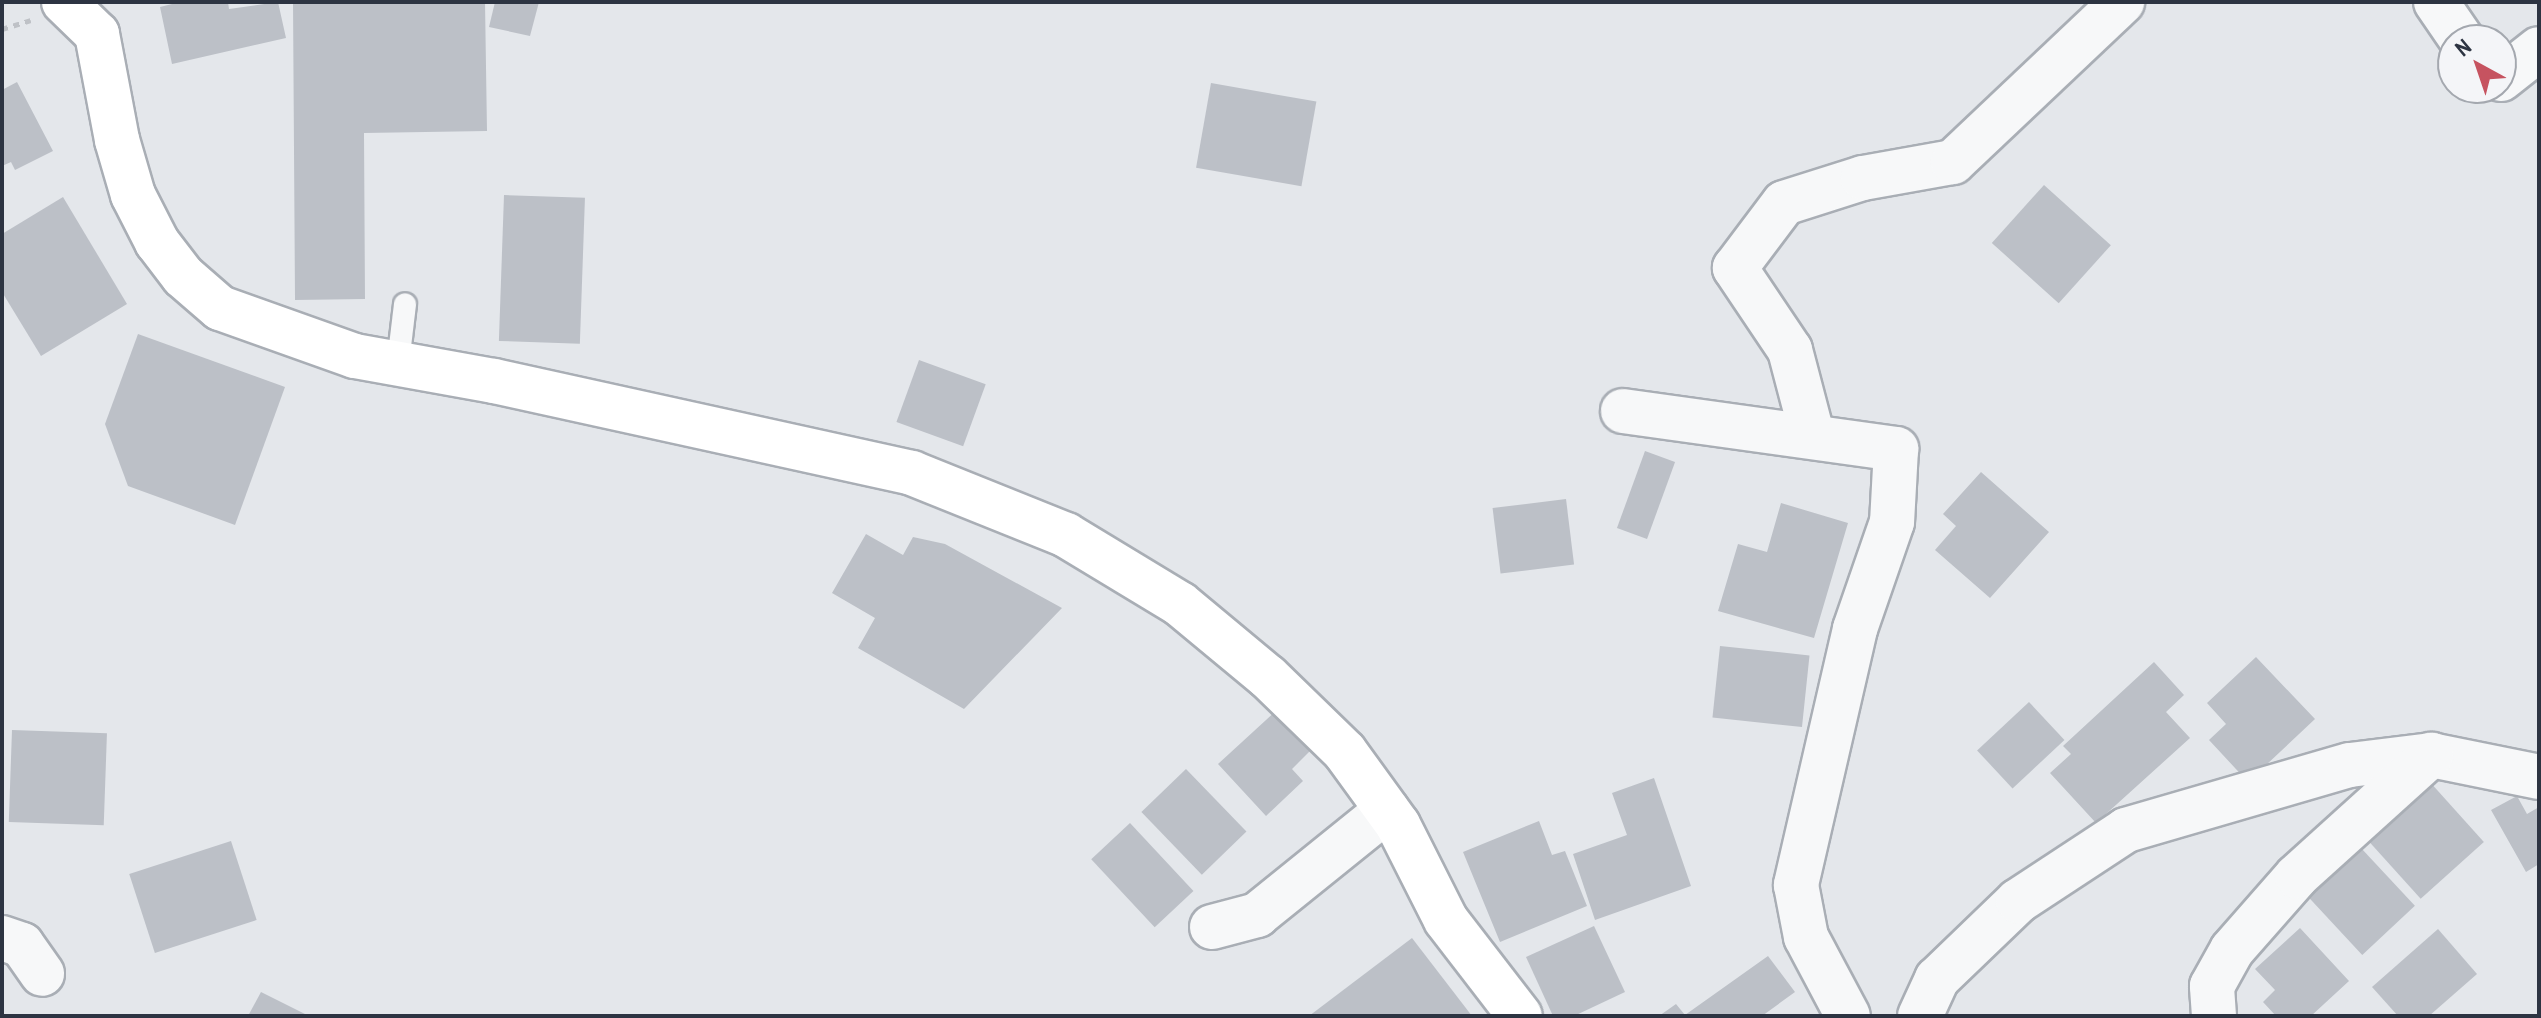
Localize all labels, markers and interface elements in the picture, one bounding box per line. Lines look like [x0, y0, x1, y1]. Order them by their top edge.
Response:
north arrow [2437, 24, 2517, 104]
text: N [2448, 31, 2477, 63]

